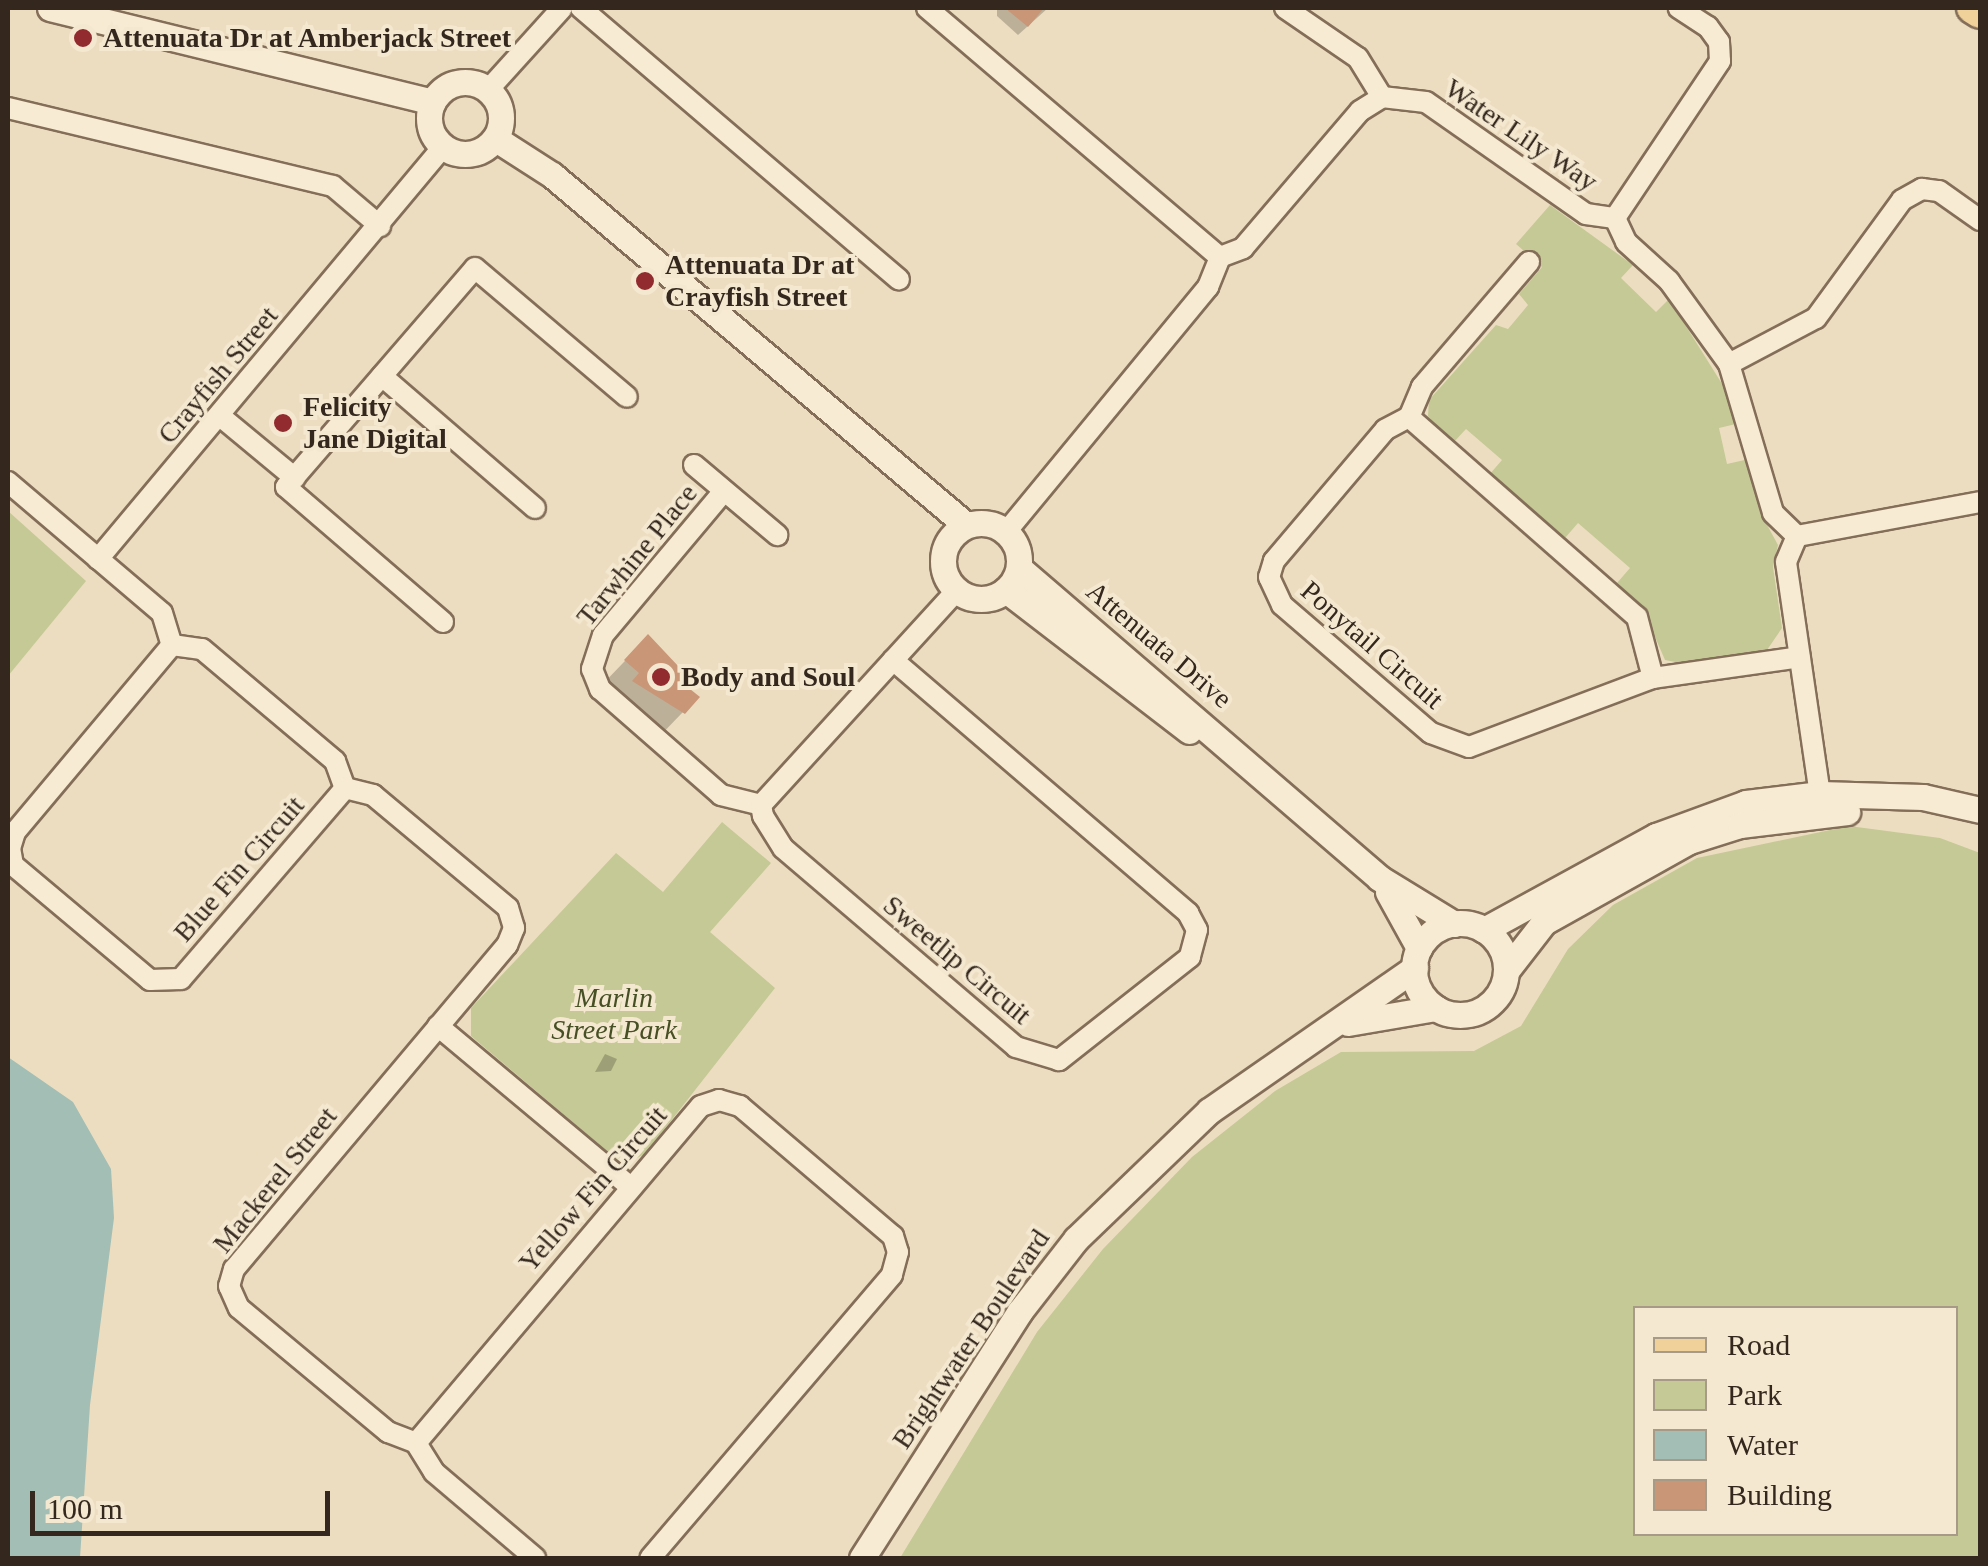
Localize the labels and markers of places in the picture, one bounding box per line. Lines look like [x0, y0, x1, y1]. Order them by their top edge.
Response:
place label: Attenuata Dr at Amberjack Street [103, 21, 513, 55]
marker: Attenuata Dr at Amberjack Street [72, 27, 94, 49]
place label: Attenuata Dr at Crayfish Street [665, 248, 855, 314]
marker: Attenuata Dr at Crayfish Street [634, 270, 656, 292]
place label: Felicity Jane Digital [303, 390, 447, 456]
marker: Felicity Jane Digital [272, 412, 294, 434]
place label: Body and Soul [681, 660, 855, 694]
marker: Body and Soul [650, 666, 672, 688]

